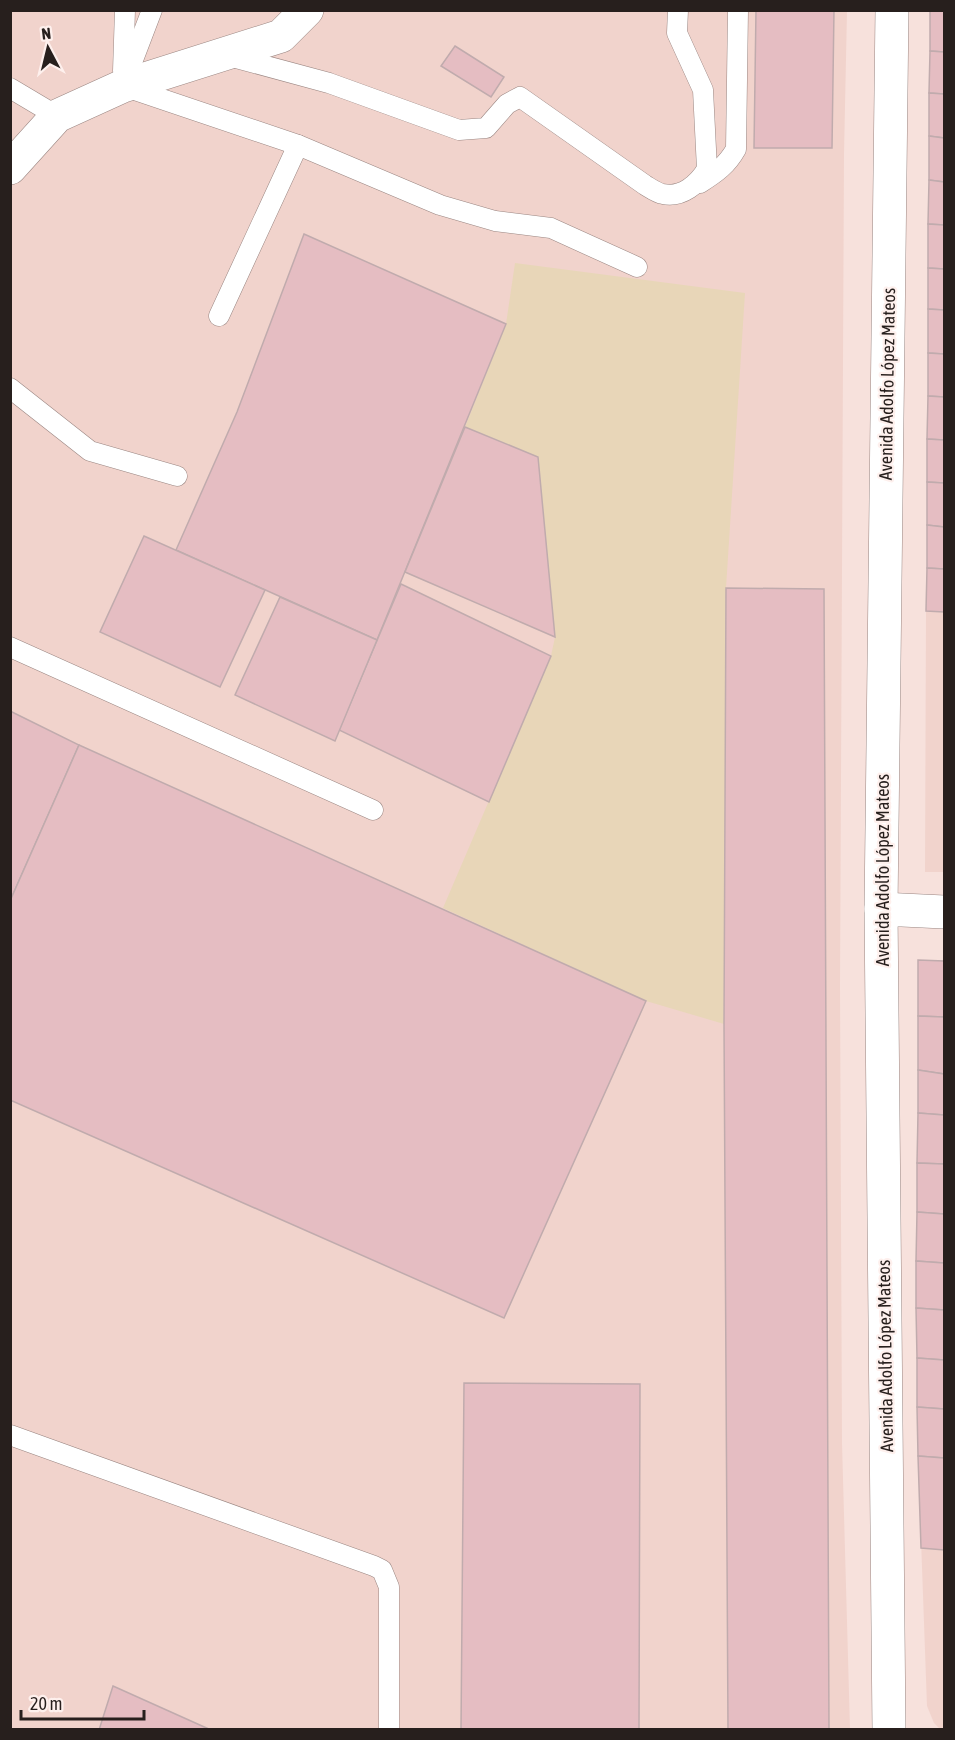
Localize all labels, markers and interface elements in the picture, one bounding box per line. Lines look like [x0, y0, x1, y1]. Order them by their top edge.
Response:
north arrow [18, 18, 78, 78]
text: N [40, 24, 52, 43]
street label: Avenida Adolfo López Mateos [875, 288, 899, 480]
street label: Avenida Adolfo López Mateos [872, 774, 893, 966]
street label: Avenida Adolfo López Mateos [873, 1260, 897, 1452]
scale bar [21, 1683, 144, 1721]
text: 20 m [30, 1693, 62, 1714]

